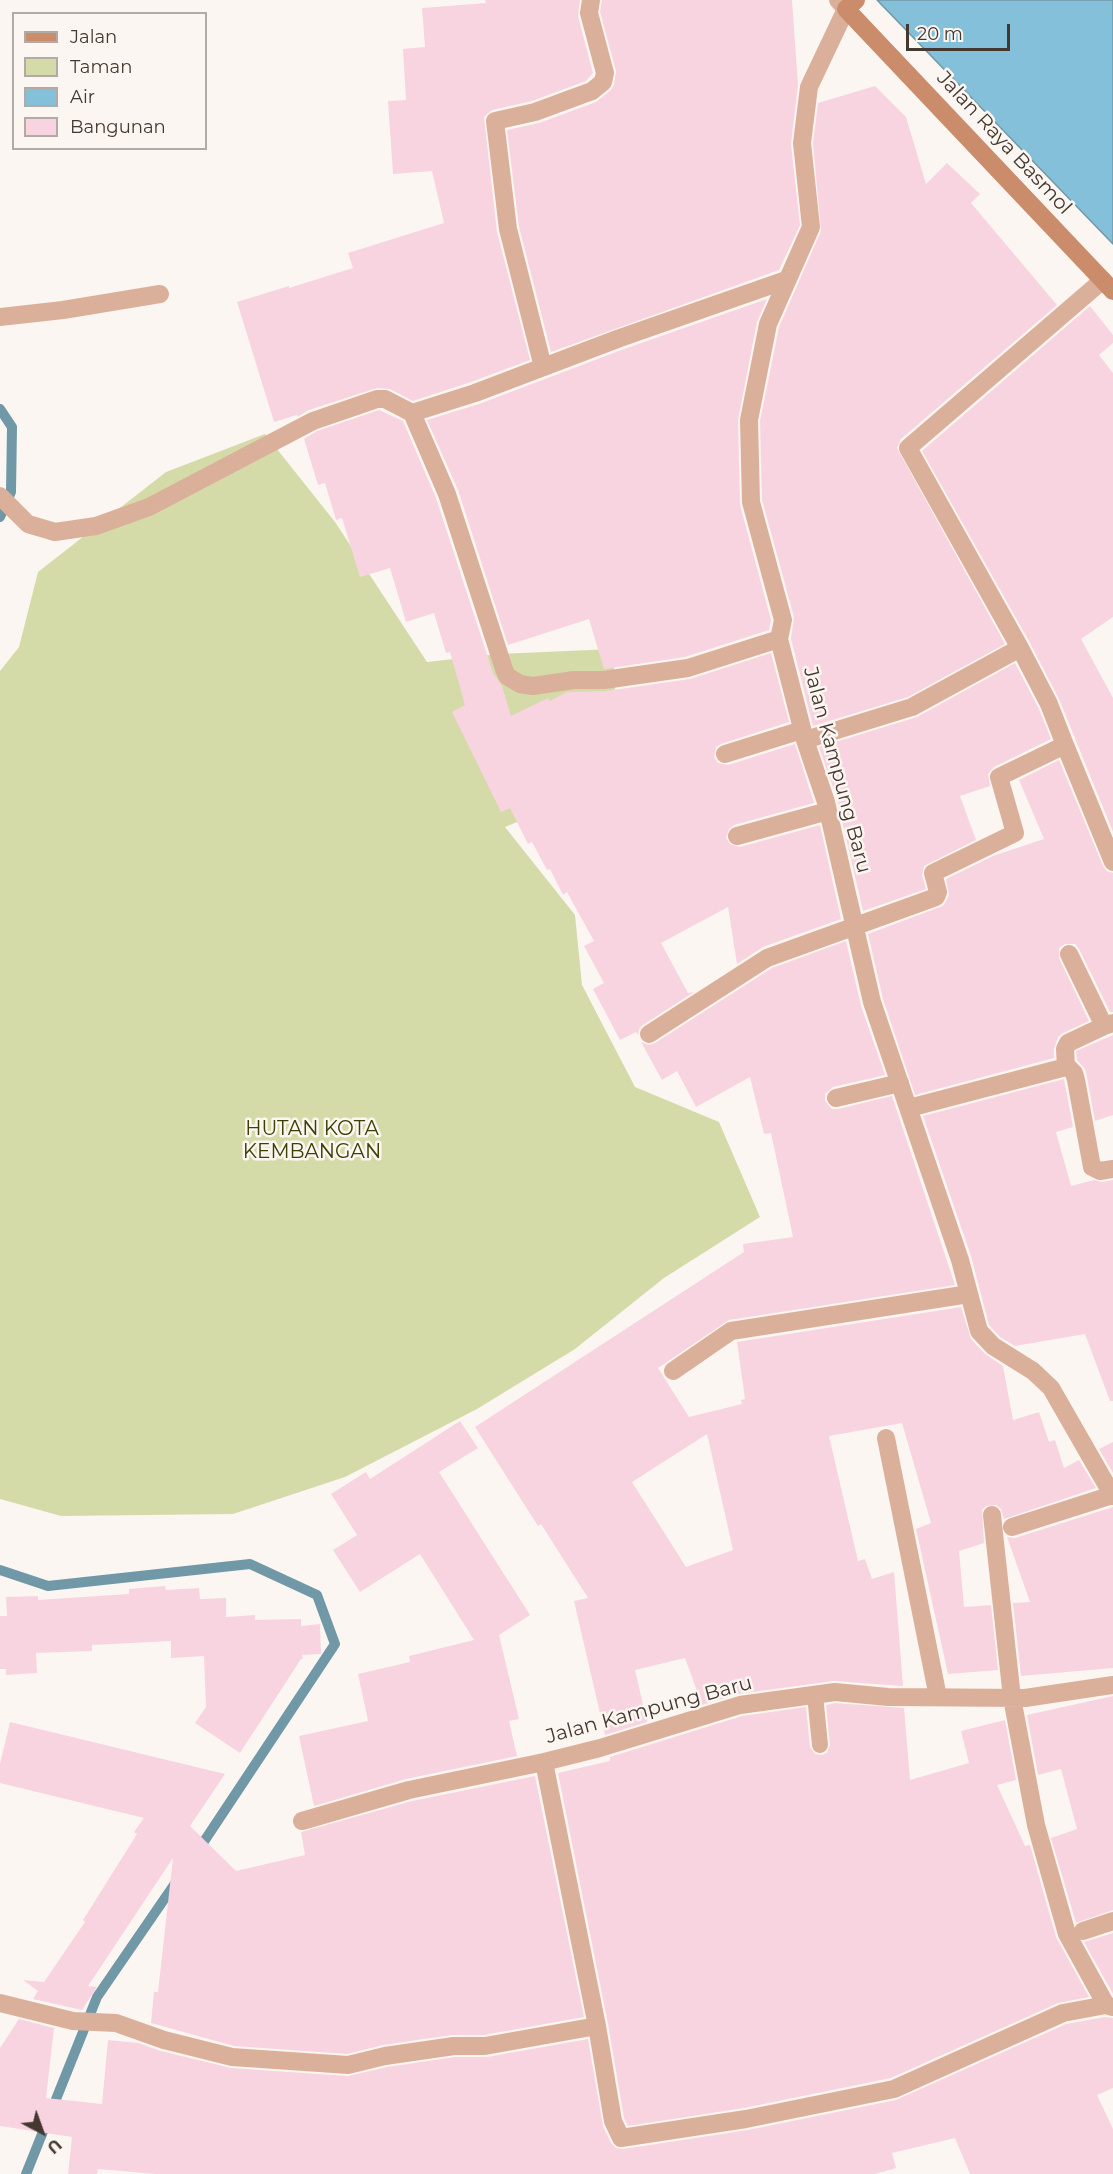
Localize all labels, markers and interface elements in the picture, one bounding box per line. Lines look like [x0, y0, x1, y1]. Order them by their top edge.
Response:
legend [12, 12, 207, 150]
scale bar [909, 12, 1012, 50]
text: 20 m [917, 23, 963, 45]
text: Jalan [70, 26, 117, 48]
text: Taman [70, 56, 132, 78]
street label: Jalan Raya Basmol [932, 67, 1076, 219]
text: Air [70, 86, 95, 108]
text: Bangunan [70, 116, 166, 138]
street label: Jalan Kampung Baru [798, 664, 876, 876]
park label: HUTAN KOTA KEMBANGAN [243, 1117, 381, 1164]
street label: Jalan Kampung Baru [543, 1671, 755, 1749]
north arrow [12, 2102, 72, 2162]
text: U [43, 2135, 65, 2157]

